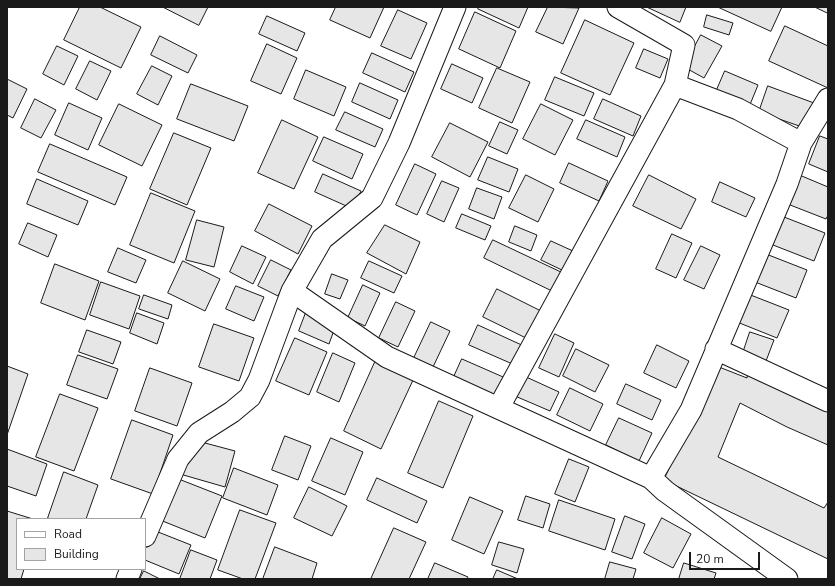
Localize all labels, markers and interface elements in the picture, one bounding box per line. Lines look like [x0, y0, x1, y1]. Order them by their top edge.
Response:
legend [16, 518, 146, 570]
text: Road [54, 526, 82, 542]
scale bar [691, 544, 762, 570]
text: Building [54, 546, 99, 562]
text: 20 m [696, 551, 724, 567]

